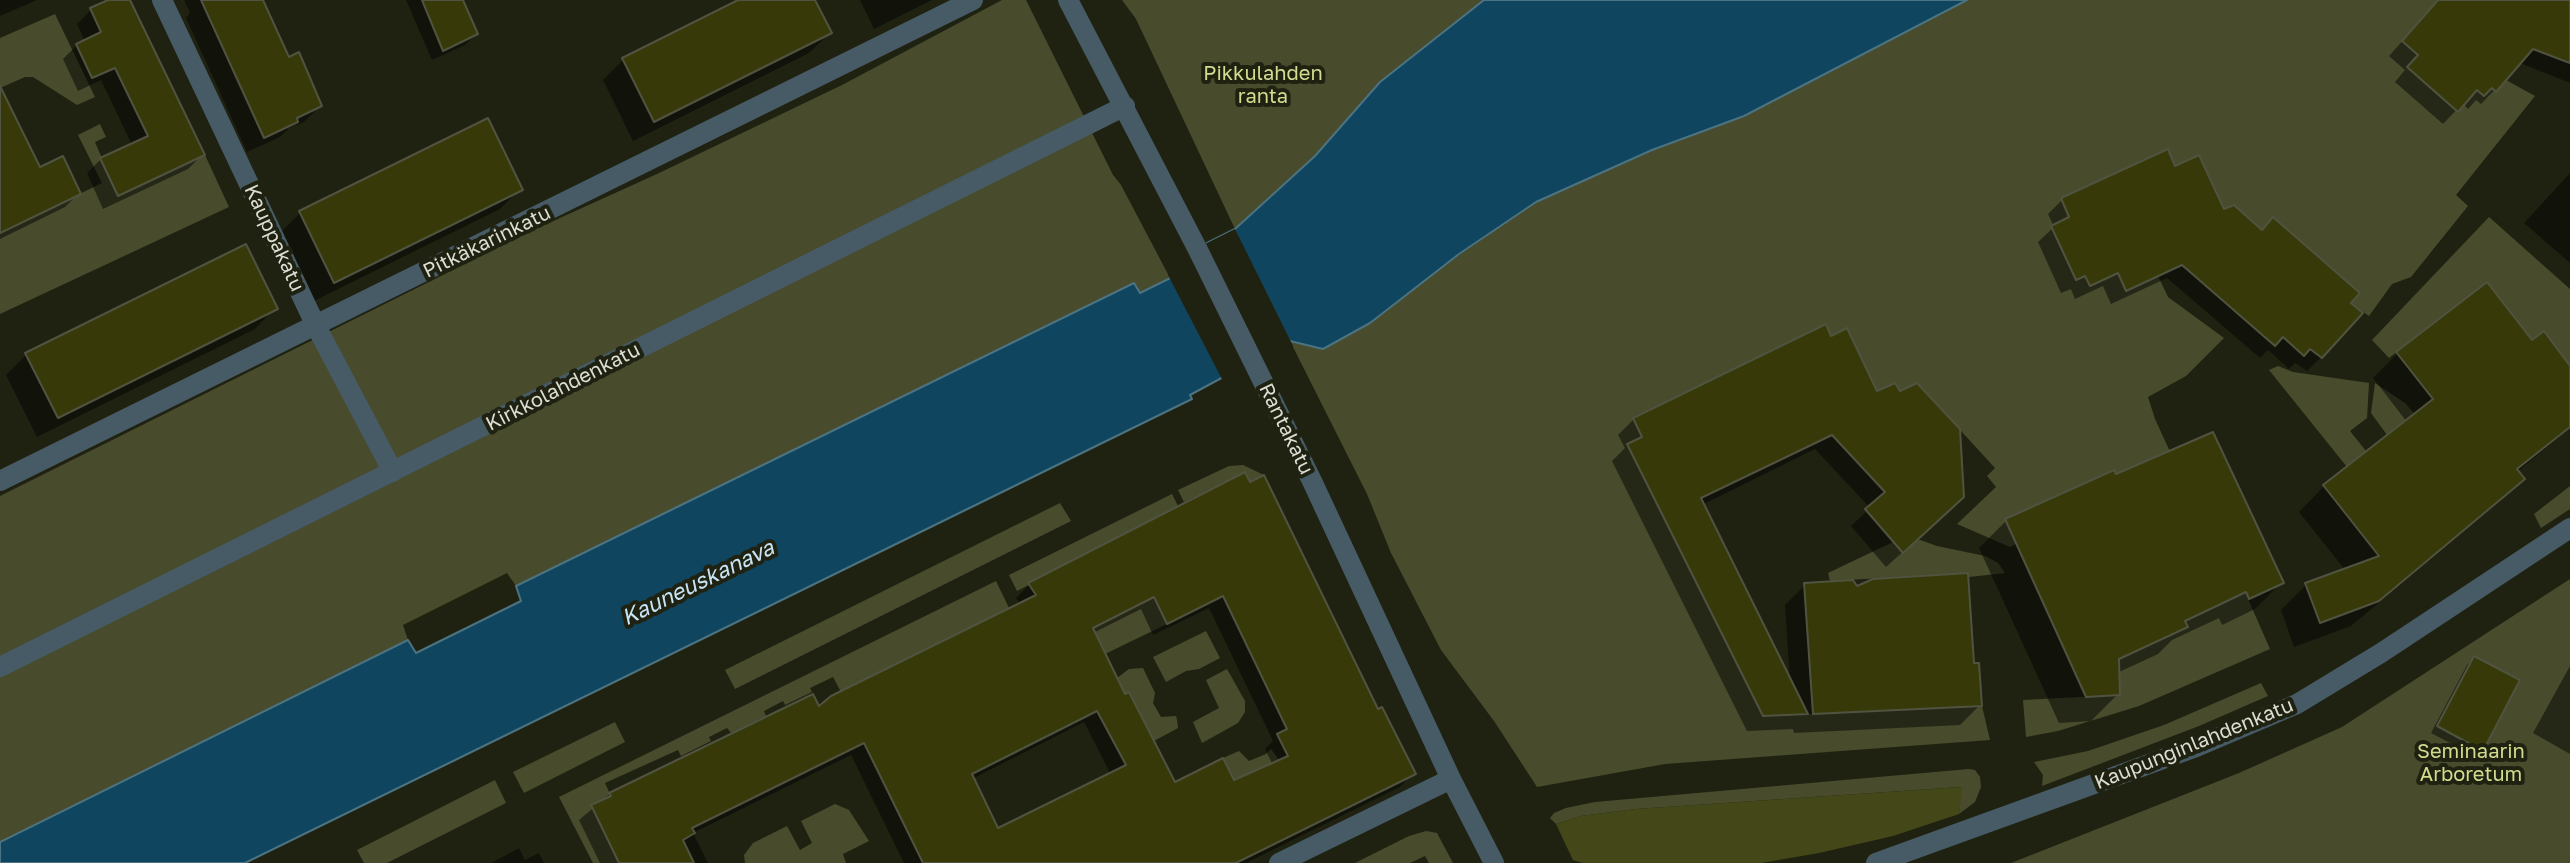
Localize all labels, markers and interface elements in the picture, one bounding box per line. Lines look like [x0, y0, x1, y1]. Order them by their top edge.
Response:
park label: Pikkulahden ranta [1203, 62, 1323, 109]
street label: Kauppakatu [239, 181, 309, 295]
street label: Pitkäkarinkatu [419, 201, 555, 283]
street label: Kirkkolahdenkatu [482, 338, 644, 436]
street label: Rantakatu [1254, 380, 1318, 478]
water label: Kauneuskanava [618, 535, 778, 631]
street label: Kaupunginlahdenkatu [2091, 693, 2297, 795]
park label: Seminaarin Arboretum [2417, 740, 2525, 787]

